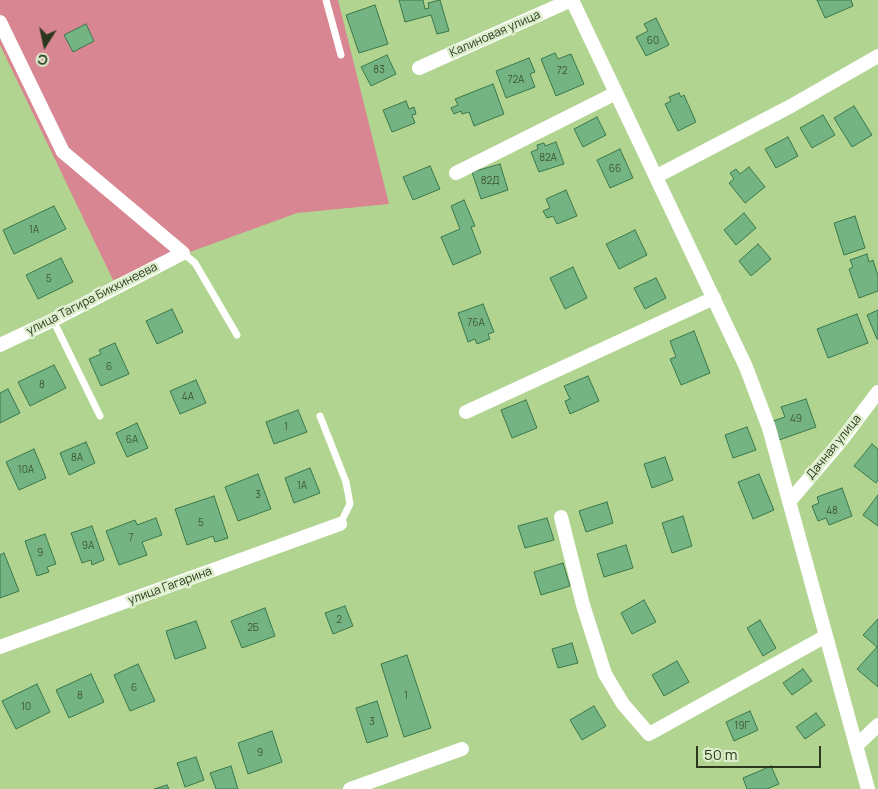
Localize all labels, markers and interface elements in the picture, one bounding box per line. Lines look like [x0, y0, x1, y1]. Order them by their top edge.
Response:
street label: Калиновая улица [447, 8, 543, 60]
north arrow [20, 20, 70, 70]
house number: 60 [647, 35, 659, 47]
text: С [36, 50, 49, 71]
house number: 83 [373, 64, 385, 76]
house number: 72 [557, 65, 567, 77]
house number: 72А [508, 74, 524, 86]
house number: 82А [539, 152, 557, 164]
house number: 66 [609, 163, 621, 175]
house number: 82Д [481, 175, 499, 187]
house number: 1А [29, 224, 39, 236]
street label: улица Тагира Биккинеева [24, 260, 160, 338]
house number: 5 [46, 273, 52, 285]
house number: 76А [467, 317, 485, 329]
house number: 6 [106, 361, 112, 373]
house number: 8 [39, 379, 45, 391]
house number: 4А [182, 391, 194, 403]
street label: Дачная улица [804, 412, 864, 482]
house number: 49 [790, 413, 802, 425]
house number: 1 [284, 421, 288, 433]
house number: 6А [126, 434, 138, 446]
house number: 8А [71, 452, 83, 464]
house number: 10А [18, 464, 34, 476]
house number: 1А [297, 480, 307, 492]
house number: 3 [255, 489, 261, 501]
house number: 48 [826, 505, 838, 517]
house number: 5 [198, 517, 204, 529]
house number: 7 [128, 532, 134, 544]
house number: 9А [82, 540, 94, 552]
house number: 9 [37, 547, 43, 559]
street label: улица Гагарина [126, 564, 214, 608]
house number: 2 [336, 614, 342, 626]
house number: 2Б [247, 622, 259, 634]
house number: 6 [131, 682, 137, 694]
house number: 8 [77, 690, 83, 702]
house number: 1 [404, 690, 408, 702]
house number: 10 [21, 701, 31, 713]
house number: 3 [369, 716, 375, 728]
house number: 19Г [734, 720, 750, 732]
scale bar [698, 736, 823, 768]
text: 50 m [704, 744, 738, 765]
house number: 9 [257, 747, 263, 759]

